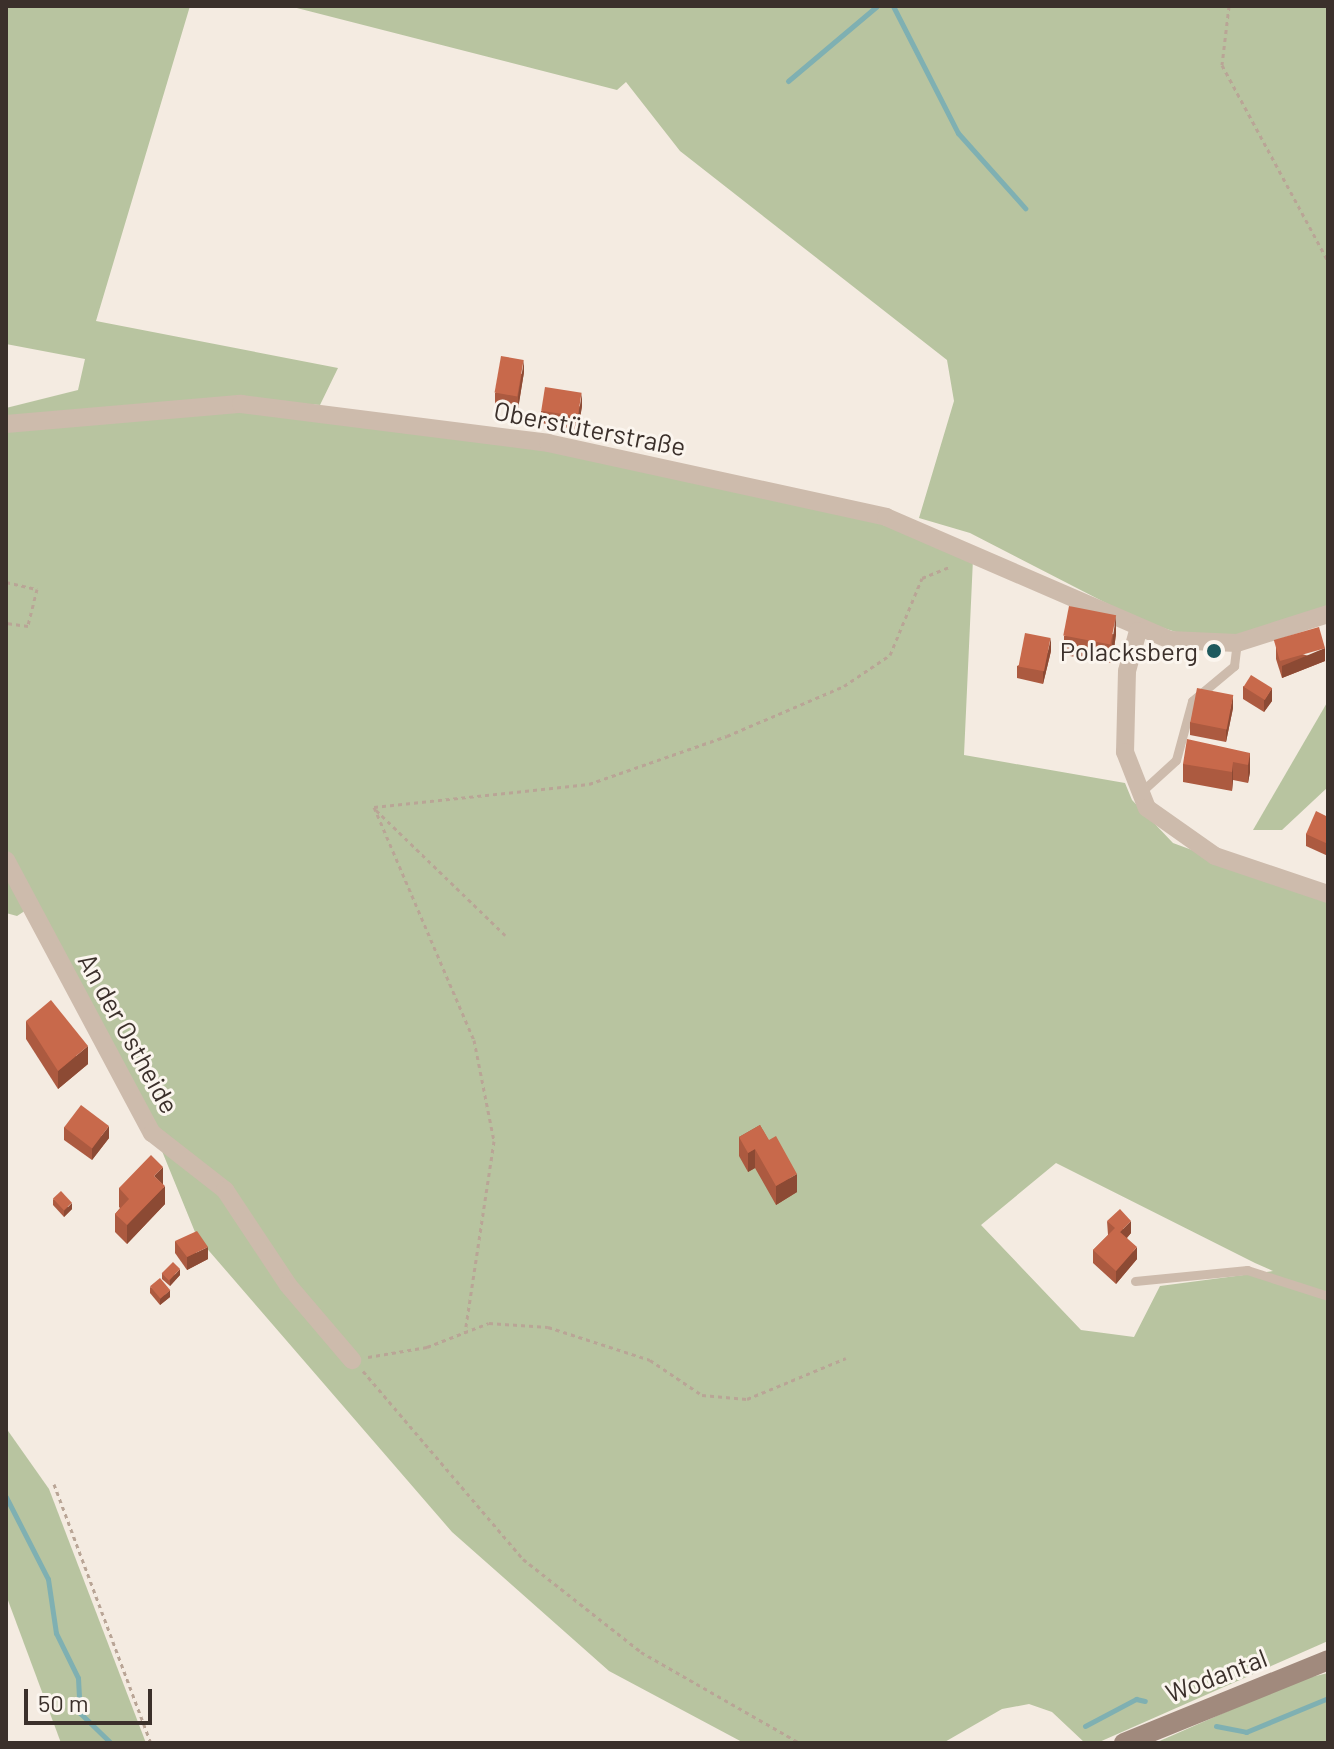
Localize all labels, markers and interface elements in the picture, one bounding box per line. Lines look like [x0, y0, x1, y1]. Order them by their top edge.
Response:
street label: Oberstüterstraße [491, 394, 689, 462]
place label: Polacksberg [1060, 635, 1198, 667]
marker: Polacksberg [1205, 642, 1223, 660]
street label: An der Ostheide [72, 948, 186, 1118]
street label: Wodantal [1161, 1641, 1271, 1709]
scale bar [28, 1673, 156, 1723]
text: 50 m [38, 1688, 89, 1717]

